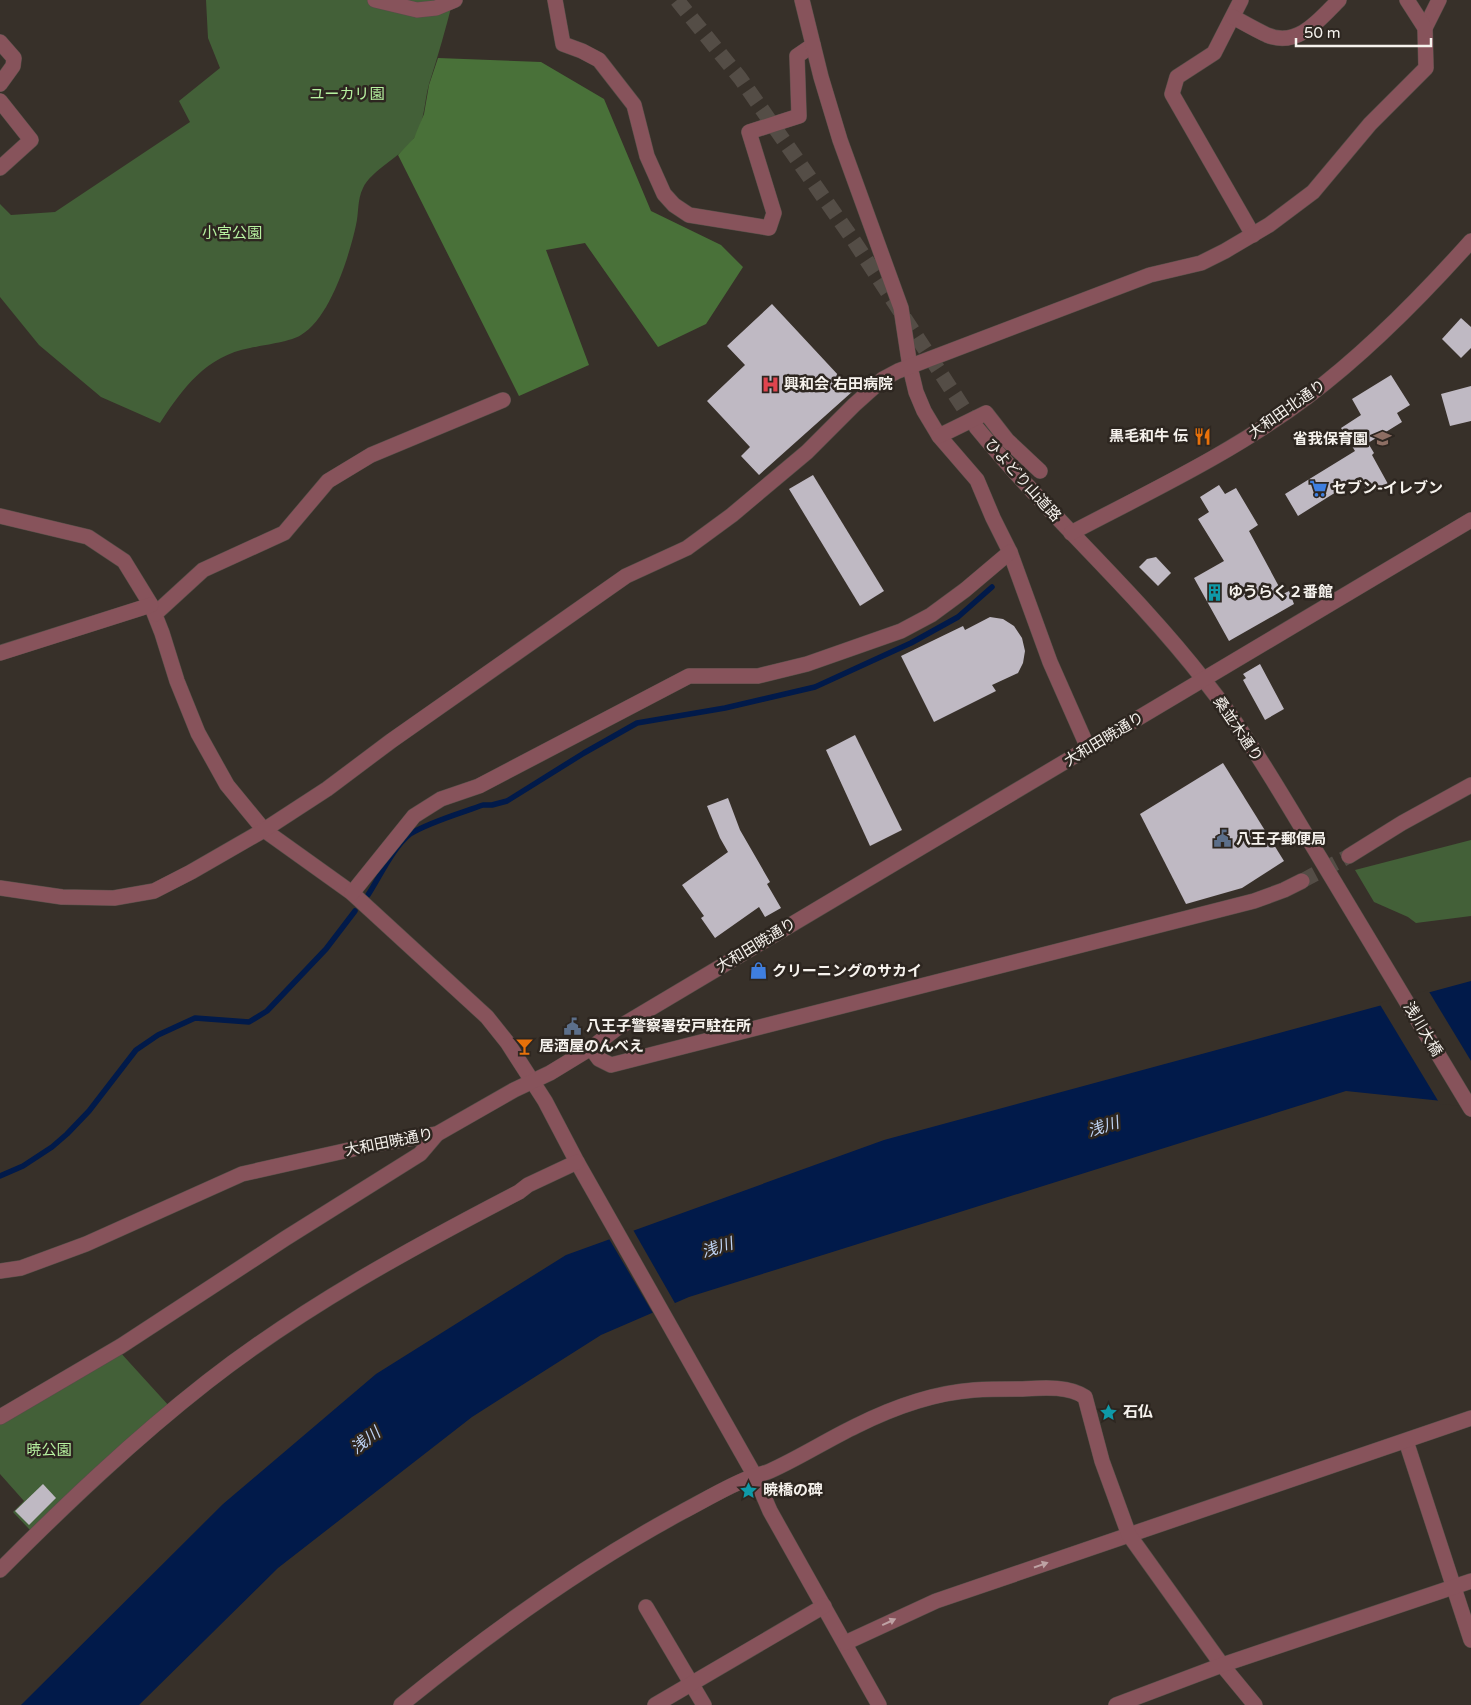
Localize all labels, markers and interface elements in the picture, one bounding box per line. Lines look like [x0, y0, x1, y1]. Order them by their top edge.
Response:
scale bar [1296, 15, 1431, 47]
text: 50 m [1304, 24, 1341, 42]
park label: ユーカリ園 [309, 85, 385, 103]
park label: 小宮公園 [202, 224, 262, 242]
hospital icon: 興和会 右田病院 [760, 374, 780, 394]
place label: 興和会 右田病院 [784, 375, 893, 393]
street label: 大和田北通り [1245, 376, 1329, 442]
restaurant icon: 黒毛和牛 伝 [1192, 426, 1212, 446]
place label: 黒毛和牛 伝 [1109, 427, 1188, 445]
school or university icon: 省我保育園 [1372, 429, 1392, 449]
place label: 省我保育園 [1293, 430, 1368, 448]
street label: ひよどり山道路 [981, 435, 1065, 525]
supermarket icon: セブン-イレブン [1308, 478, 1328, 498]
place label: セブン-イレブン [1332, 479, 1443, 497]
building icon: ゆうらく２番館 [1204, 582, 1224, 602]
place label: ゆうらく２番館 [1228, 583, 1333, 601]
street label: 桑並木通り [1210, 693, 1266, 765]
street label: 大和田暁通り [1061, 708, 1147, 770]
public building icon: 八王子郵便局 [1212, 829, 1232, 849]
place label: 八王子郵便局 [1236, 830, 1326, 848]
street label: 大和田暁通り [713, 914, 799, 976]
shop icon: クリーニングのサカイ [748, 961, 768, 981]
place label: クリーニングのサカイ [772, 962, 922, 980]
street label: 浅川大橋 [1400, 999, 1446, 1059]
public building icon: 八王子警察署安戸駐在所 [562, 1016, 582, 1036]
place label: 八王子警察署安戸駐在所 [586, 1017, 751, 1035]
bar icon: 居酒屋のんべえ [515, 1036, 535, 1056]
place label: 居酒屋のんべえ [539, 1037, 644, 1055]
water label: 浅川 [1085, 1112, 1123, 1141]
street label: 大和田暁通り [343, 1125, 435, 1159]
water label: 浅川 [699, 1233, 737, 1262]
place icon: 石仏 [1099, 1402, 1119, 1422]
place label: 石仏 [1123, 1403, 1153, 1421]
water label: 浅川 [347, 1422, 386, 1459]
park label: 暁公園 [26, 1441, 72, 1459]
place icon: 暁橋の碑 [739, 1480, 759, 1500]
place label: 暁橋の碑 [763, 1481, 823, 1499]
one-way arrow [1034, 1561, 1049, 1568]
one-way arrow [882, 1618, 896, 1626]

